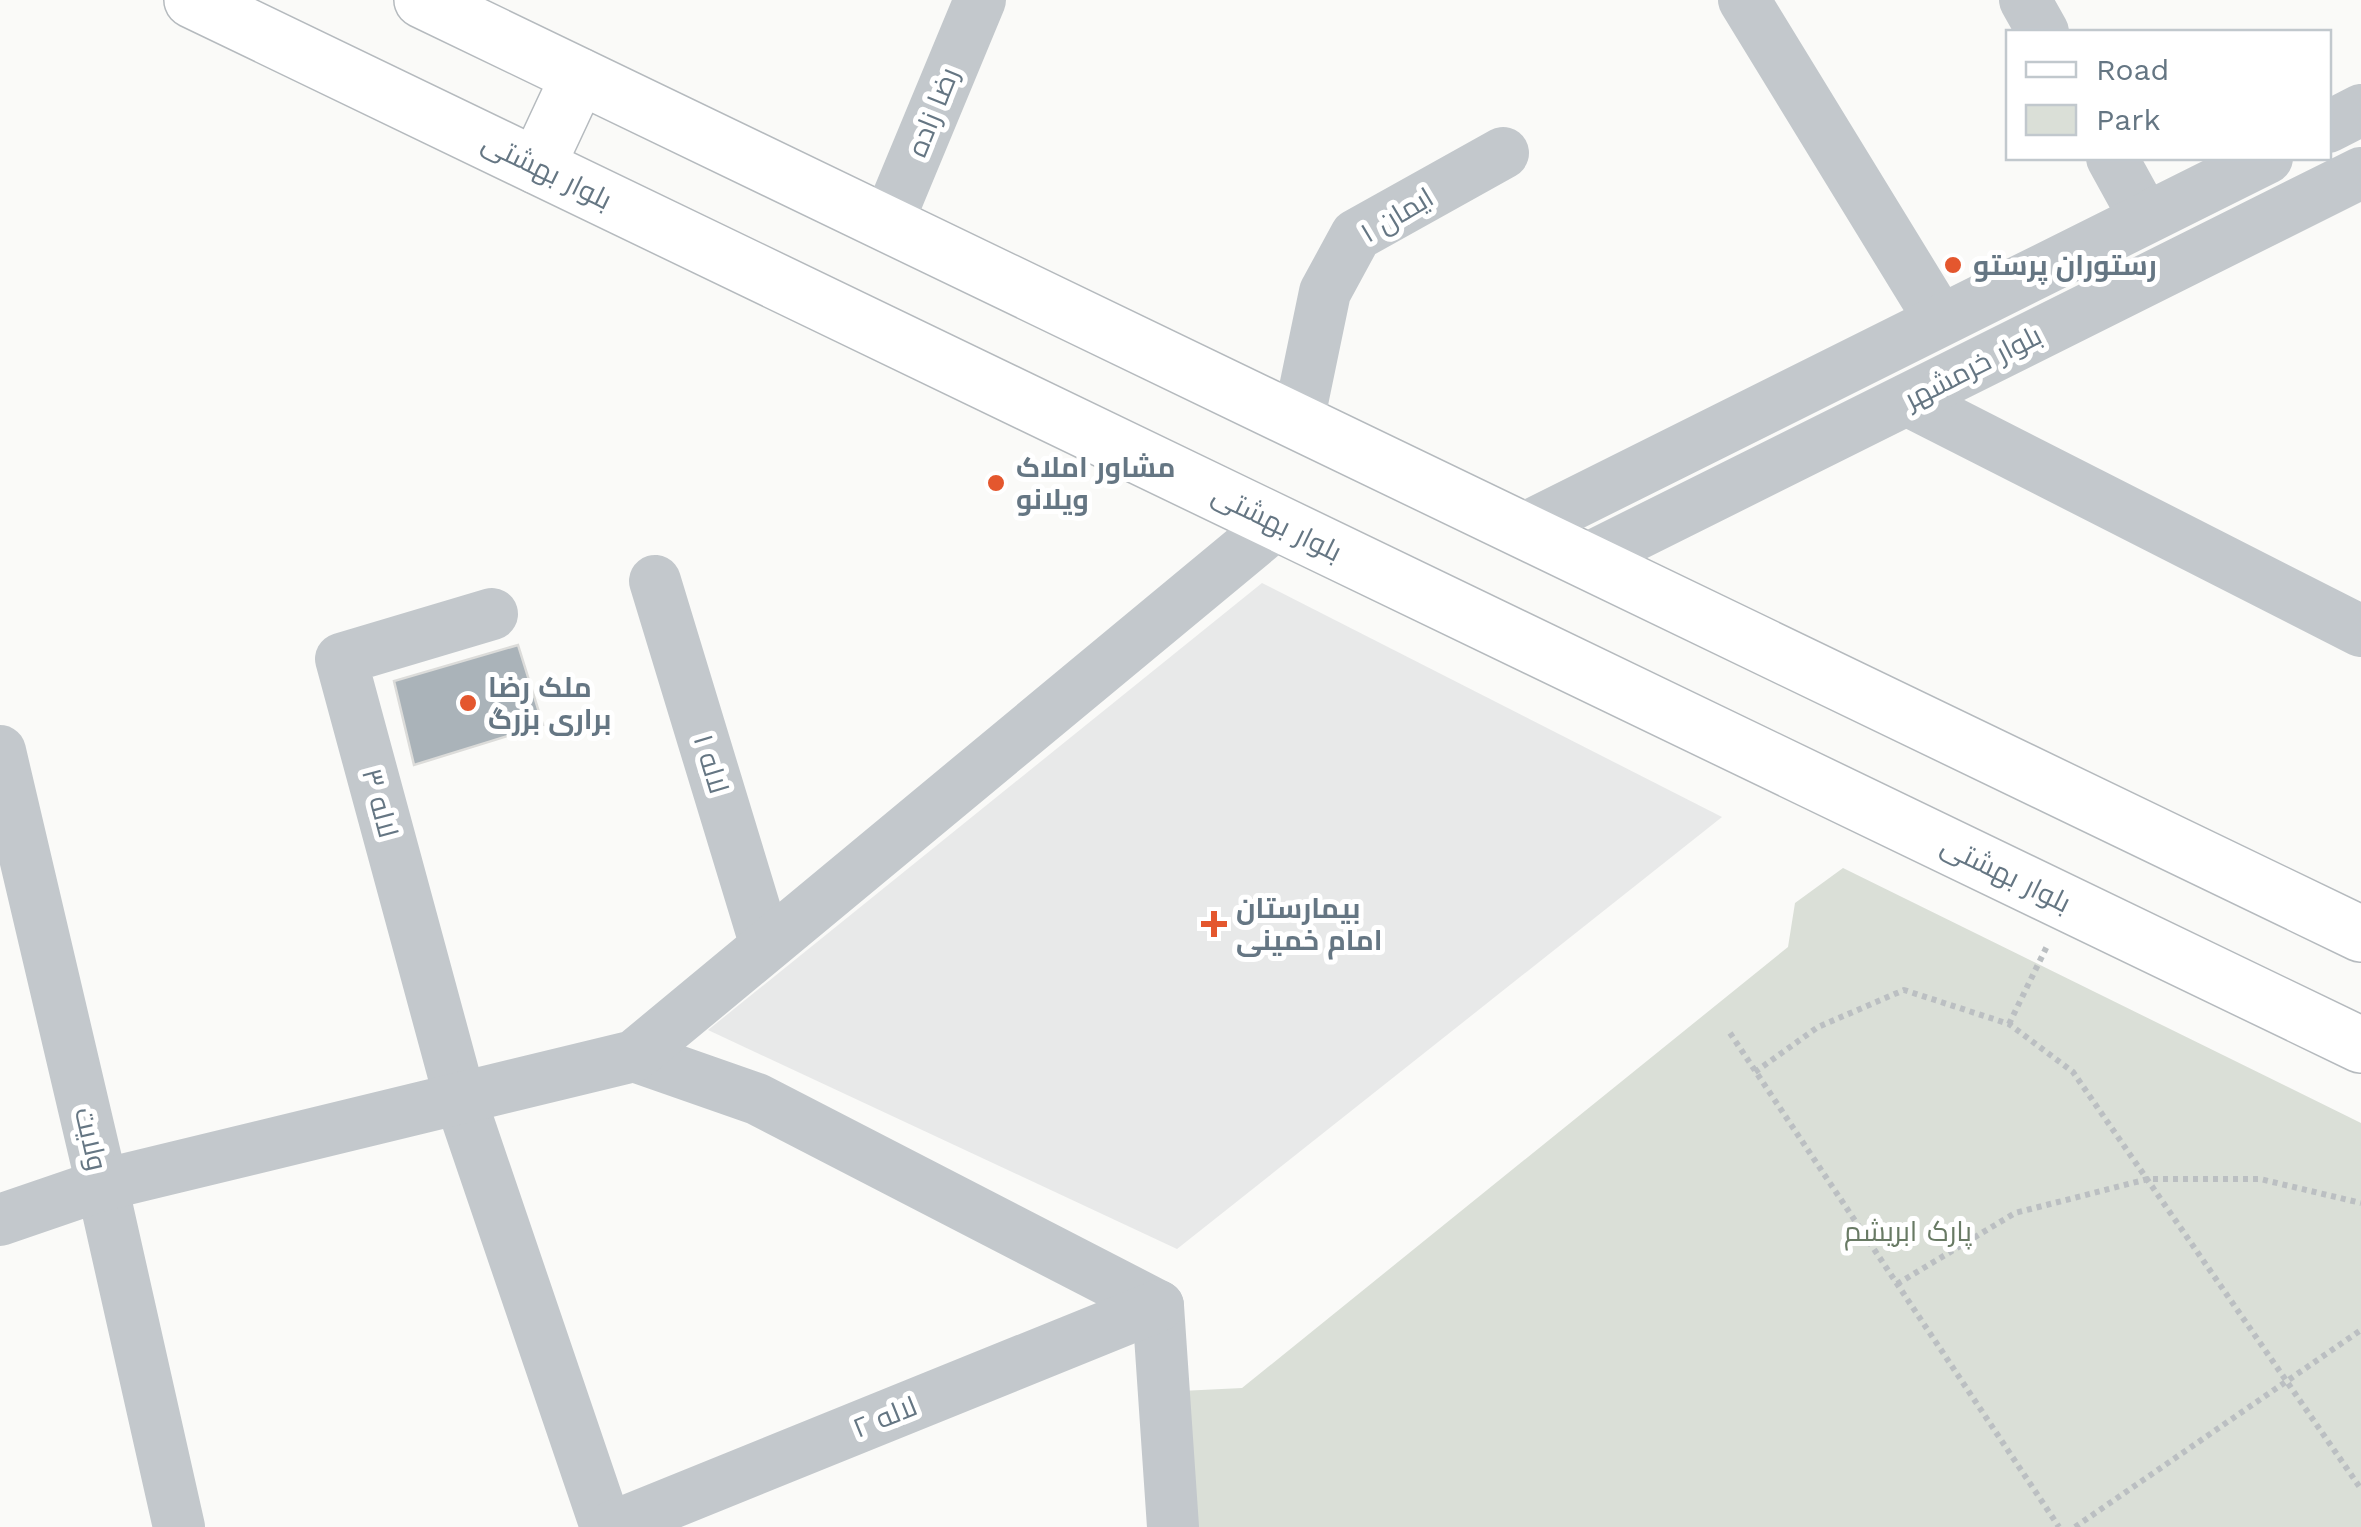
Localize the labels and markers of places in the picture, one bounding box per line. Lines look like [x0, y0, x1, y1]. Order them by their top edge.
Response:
place label: رستوران پرستو [1973, 249, 2157, 285]
marker: رستوران پرستو [1942, 254, 1964, 276]
place label: مشاور املاک ویلانو [1016, 451, 1176, 516]
marker: مشاور املاک ویلانو [985, 472, 1007, 494]
place label: ملک رضا براری بزرگ [488, 671, 611, 736]
marker: ملک رضا براری بزرگ [457, 692, 479, 714]
place label: بیمارستان امام خمینی [1236, 892, 1383, 960]
marker: بیمارستان امام خمینی [1201, 911, 1227, 937]

